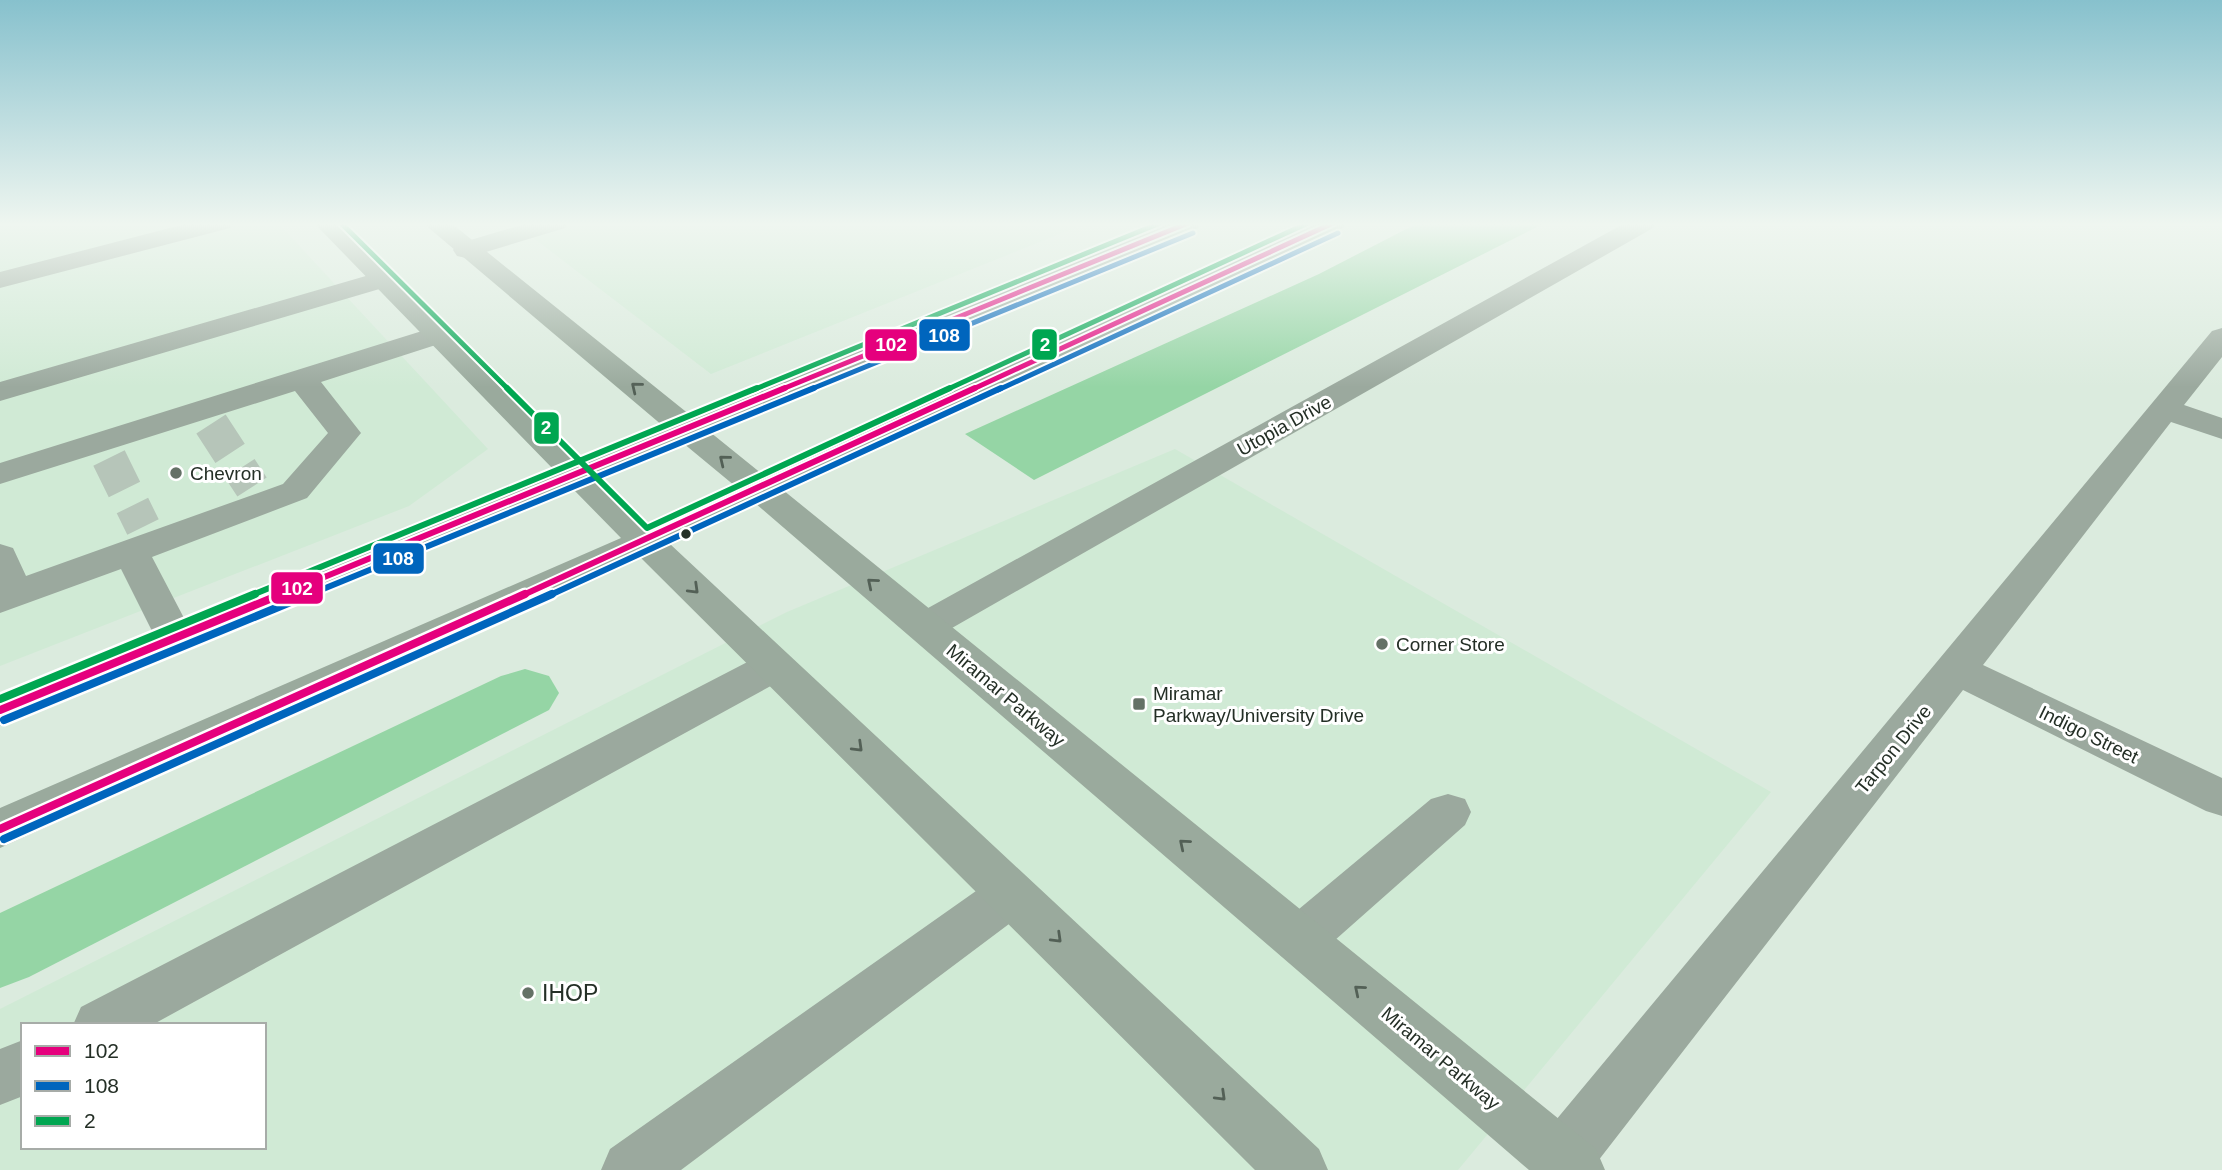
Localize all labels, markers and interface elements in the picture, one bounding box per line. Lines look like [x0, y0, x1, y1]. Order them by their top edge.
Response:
line badge: 108 [918, 318, 971, 352]
text: 108 [928, 325, 960, 346]
line badge: 102 [864, 328, 918, 362]
line badge: 2 [1031, 328, 1058, 361]
text: 102 [875, 334, 907, 355]
text: 2 [1040, 334, 1050, 355]
one-way arrow [631, 383, 644, 395]
street label: Utopia Drive [1233, 391, 1335, 460]
line badge: 2 [533, 411, 560, 445]
text: 2 [541, 417, 551, 438]
one-way arrow [720, 455, 732, 468]
place label: Chevron [190, 463, 262, 484]
marker: Chevron [168, 465, 184, 481]
unlabelled marker [679, 527, 693, 541]
line badge: 108 [372, 542, 425, 575]
text: 108 [382, 548, 414, 569]
line badge: 102 [270, 571, 324, 605]
text: 102 [281, 578, 313, 599]
one-way arrow [868, 579, 881, 591]
one-way arrow [685, 580, 698, 593]
place label: Corner Store [1396, 634, 1505, 655]
marker: Corner Store [1374, 636, 1390, 652]
street label: Miramar Parkway [942, 640, 1069, 751]
place label: Miramar Parkway/University Drive [1153, 683, 1364, 726]
marker: Miramar Parkway/University Drive [1131, 696, 1147, 712]
street label: Tarpon Drive [1851, 701, 1935, 798]
street label: Indigo Street [2036, 701, 2142, 768]
one-way arrow [849, 738, 862, 751]
one-way arrow [1180, 840, 1193, 852]
one-way arrow [1049, 930, 1062, 943]
place label: IHOP [542, 980, 598, 1006]
marker: IHOP [520, 985, 536, 1001]
one-way arrow [1355, 986, 1368, 998]
street label: Miramar Parkway [1377, 1003, 1504, 1114]
legend [21, 1023, 266, 1149]
text: 102 [84, 1039, 119, 1062]
text: 108 [84, 1074, 119, 1097]
one-way arrow [1213, 1087, 1226, 1100]
text: 2 [84, 1109, 96, 1132]

